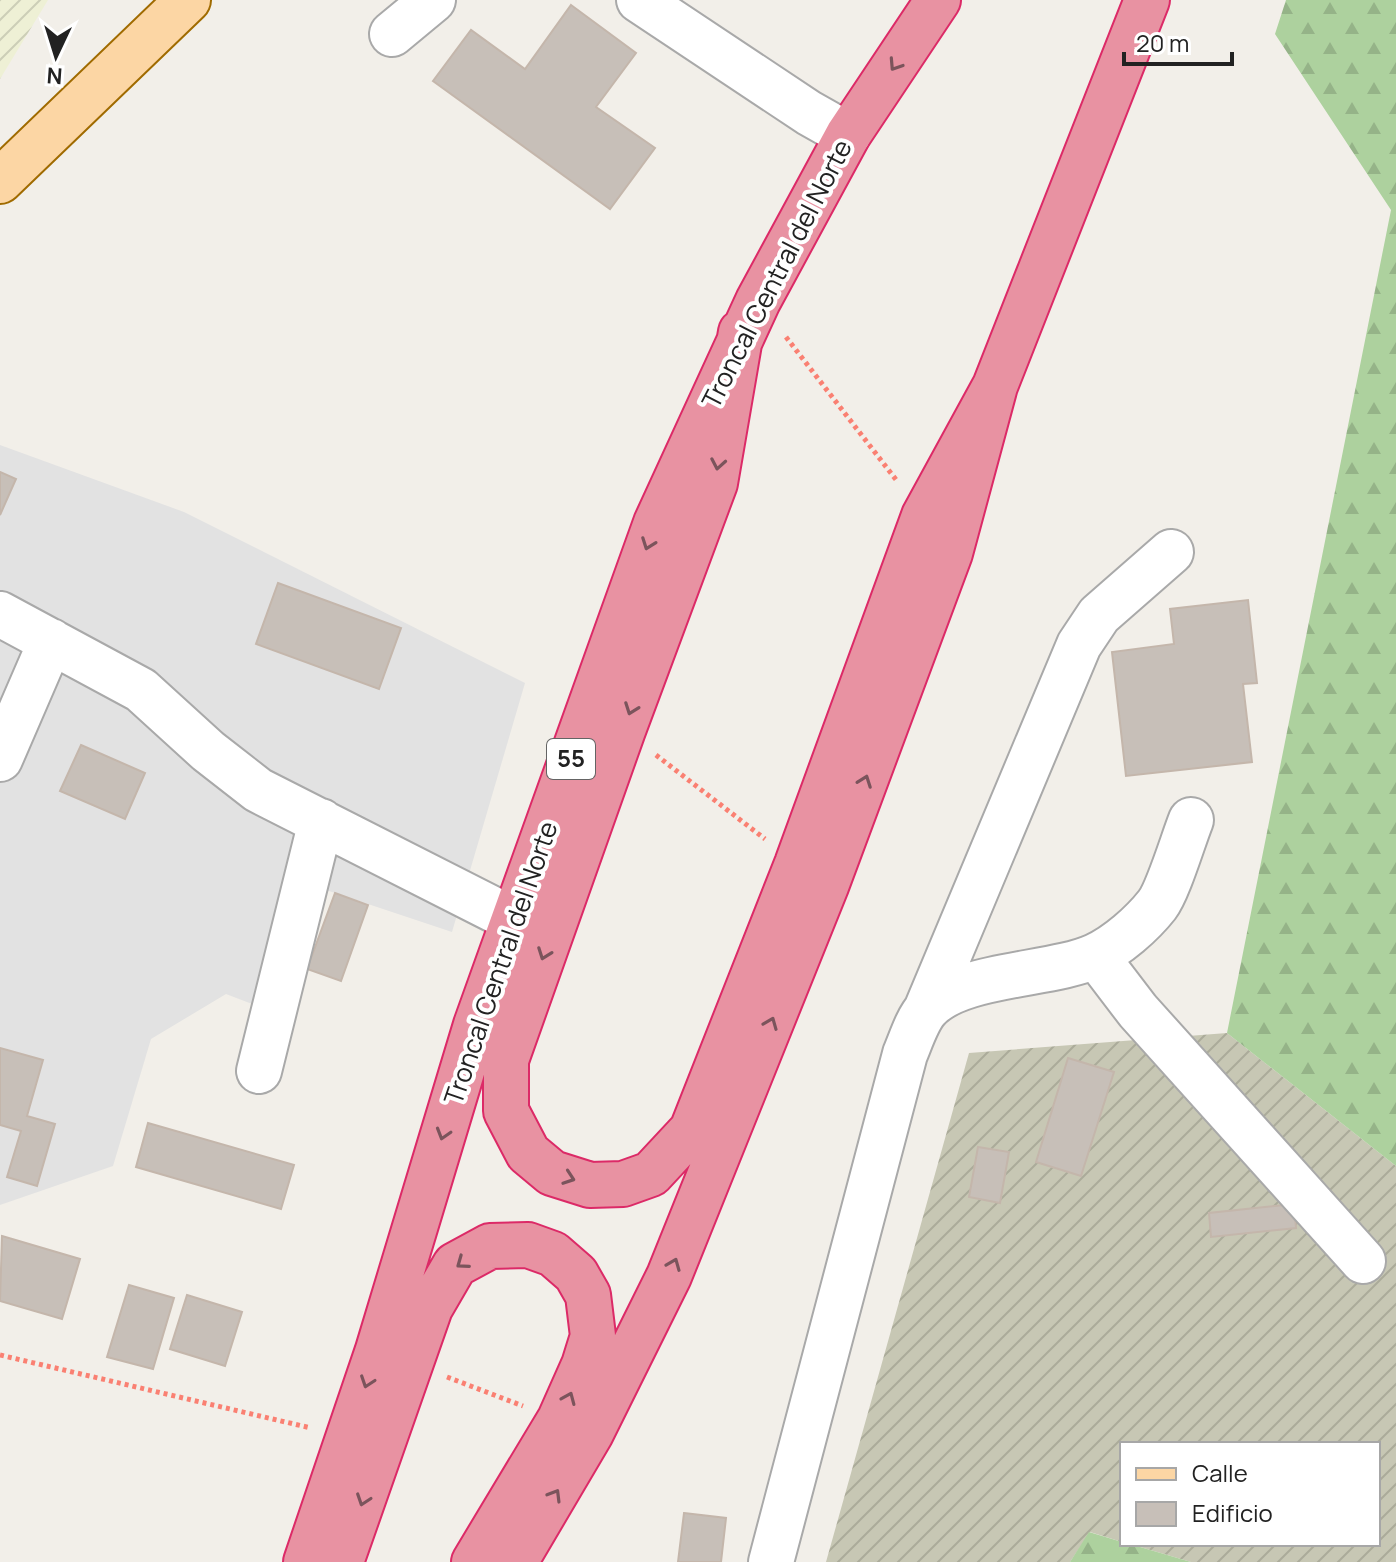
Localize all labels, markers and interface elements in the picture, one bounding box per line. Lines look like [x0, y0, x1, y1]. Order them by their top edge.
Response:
north arrow [16, 16, 96, 96]
scale bar [1124, 16, 1232, 66]
text: 20 m [1136, 26, 1189, 59]
one-way arrow [890, 56, 905, 71]
text: N [46, 60, 64, 91]
street label: Troncal Central del Norte [693, 133, 860, 414]
one-way arrow [711, 457, 728, 471]
one-way arrow [641, 536, 658, 550]
one-way arrow [624, 701, 641, 715]
road number: 55 [547, 739, 595, 779]
one-way arrow [856, 774, 872, 788]
street label: Troncal Central del Norte [435, 816, 565, 1109]
one-way arrow [537, 946, 554, 960]
one-way arrow [761, 1017, 778, 1031]
one-way arrow [436, 1126, 452, 1140]
one-way arrow [561, 1169, 575, 1185]
one-way arrow [456, 1253, 471, 1268]
one-way arrow [664, 1258, 681, 1272]
one-way arrow [361, 1374, 377, 1388]
one-way arrow [560, 1392, 576, 1406]
legend [1120, 1442, 1380, 1546]
text: Calle [1192, 1456, 1248, 1489]
one-way arrow [545, 1489, 561, 1504]
one-way arrow [356, 1492, 372, 1506]
text: Edificio [1192, 1496, 1273, 1529]

